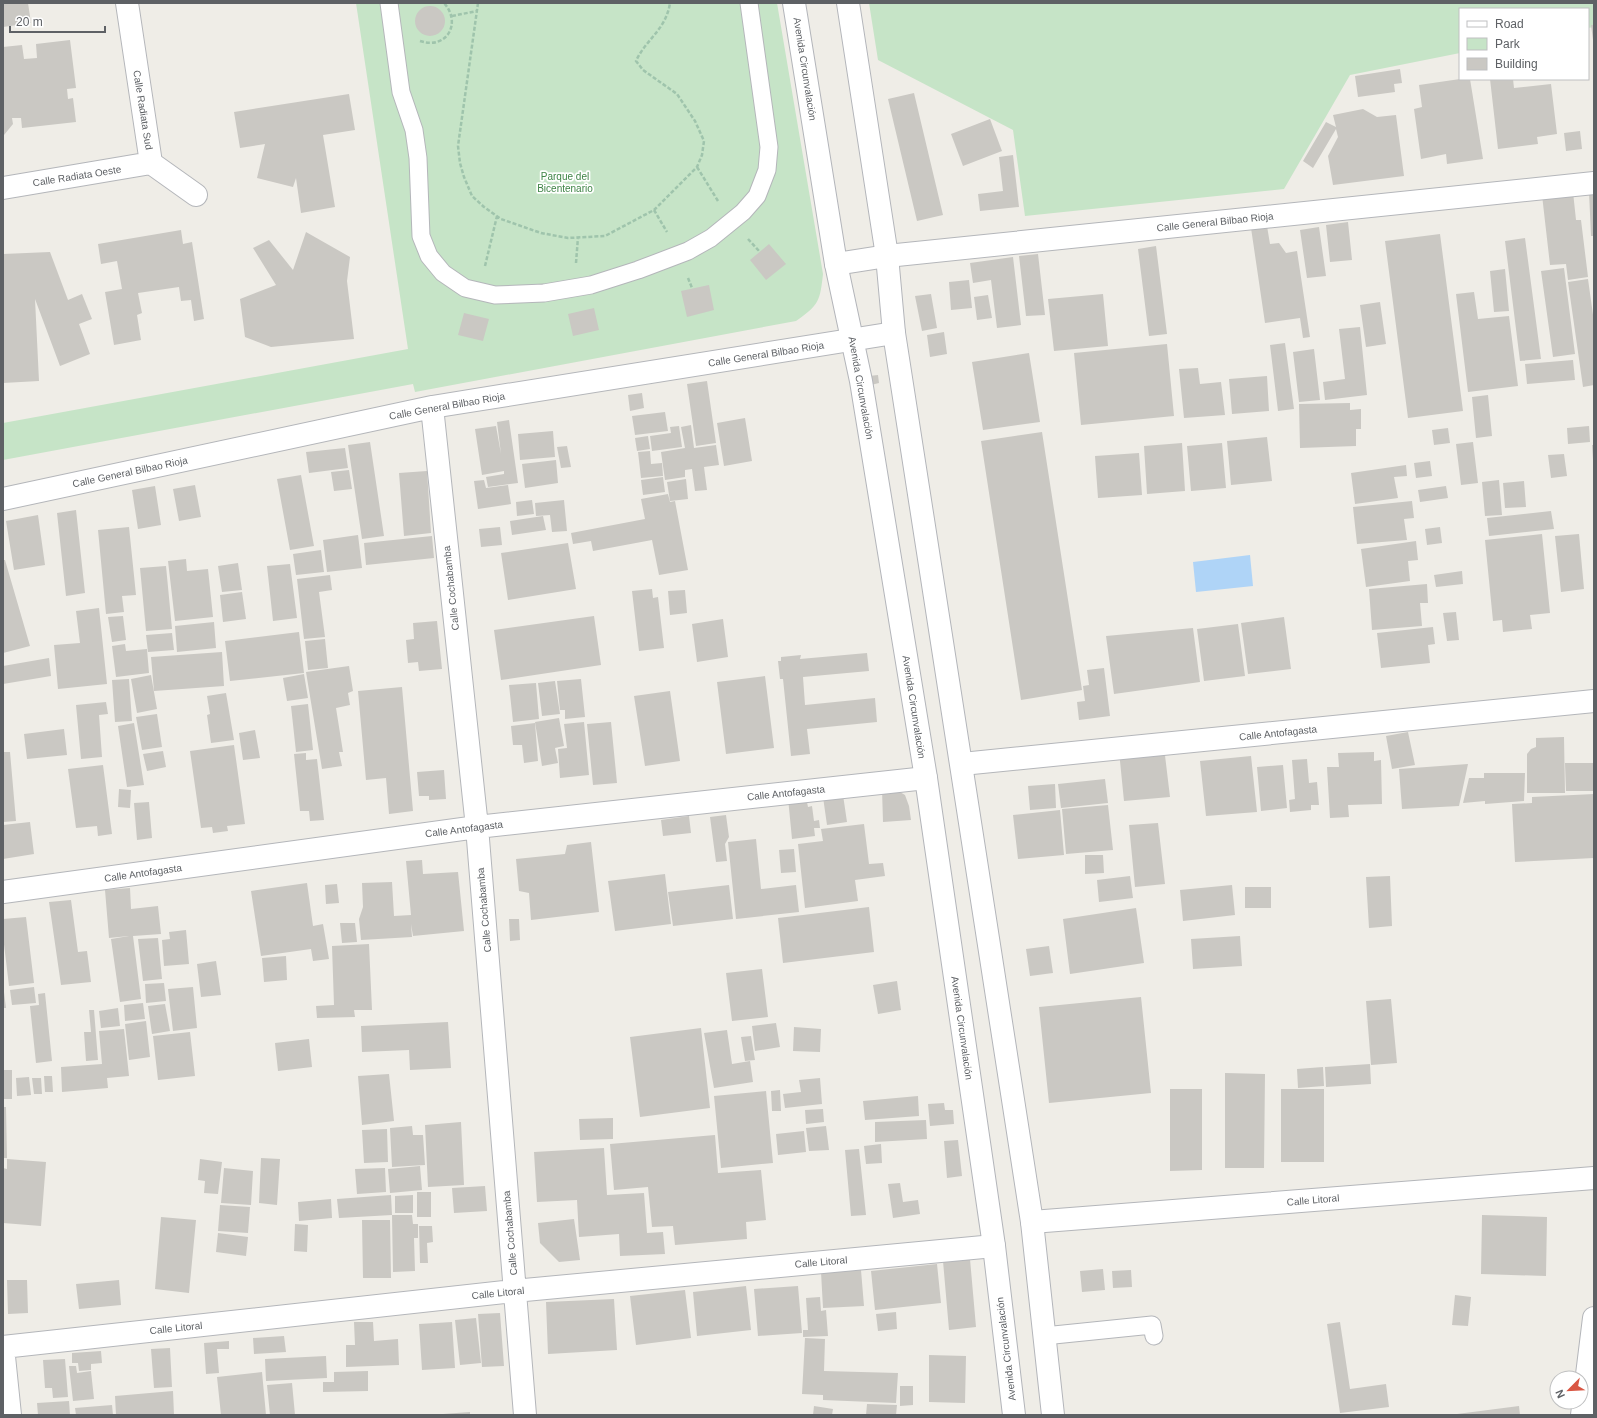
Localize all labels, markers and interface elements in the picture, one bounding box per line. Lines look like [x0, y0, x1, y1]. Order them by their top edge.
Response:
scale bar [10, 8, 105, 34]
legend [1459, 8, 1589, 80]
text: 20 m [16, 15, 43, 29]
street label: Avenida Circunvalación [791, 17, 819, 121]
text: Road [1495, 17, 1524, 31]
text: Park [1495, 37, 1521, 51]
text: Building [1495, 57, 1538, 71]
street label: Calle Radiata Sud [131, 69, 155, 151]
street label: Calle Radiata Oeste [32, 163, 122, 188]
park label: Parque del Bicentenario [537, 171, 593, 194]
street label: Calle General Bilbao Rioja [1156, 210, 1274, 234]
street label: Avenida Circunvalación [847, 336, 875, 440]
street label: Calle General Bilbao Rioja [707, 339, 825, 369]
street label: Calle General Bilbao Rioja [388, 390, 506, 422]
street label: Calle General Bilbao Rioja [71, 454, 189, 490]
street label: Calle Cochabamba [441, 545, 461, 631]
street label: Avenida Circunvalación [900, 655, 928, 759]
street label: Calle Antofagasta [1238, 723, 1318, 743]
street label: Calle Antofagasta [746, 783, 826, 803]
street label: Calle Antofagasta [424, 819, 504, 839]
street label: Calle Antofagasta [103, 862, 183, 884]
street label: Calle Cochabamba [475, 867, 493, 953]
street label: Avenida Circunvalación [949, 976, 975, 1080]
street label: Calle Cochabamba [501, 1190, 519, 1276]
street label: Calle Litoral [1286, 1192, 1340, 1208]
street label: Calle Litoral [794, 1254, 848, 1270]
street label: Calle Litoral [471, 1285, 525, 1301]
street label: Avenida Circunvalación [994, 1297, 1018, 1401]
street label: Calle Litoral [149, 1320, 203, 1336]
north arrow [1549, 1370, 1589, 1410]
text: N [1553, 1388, 1567, 1400]

